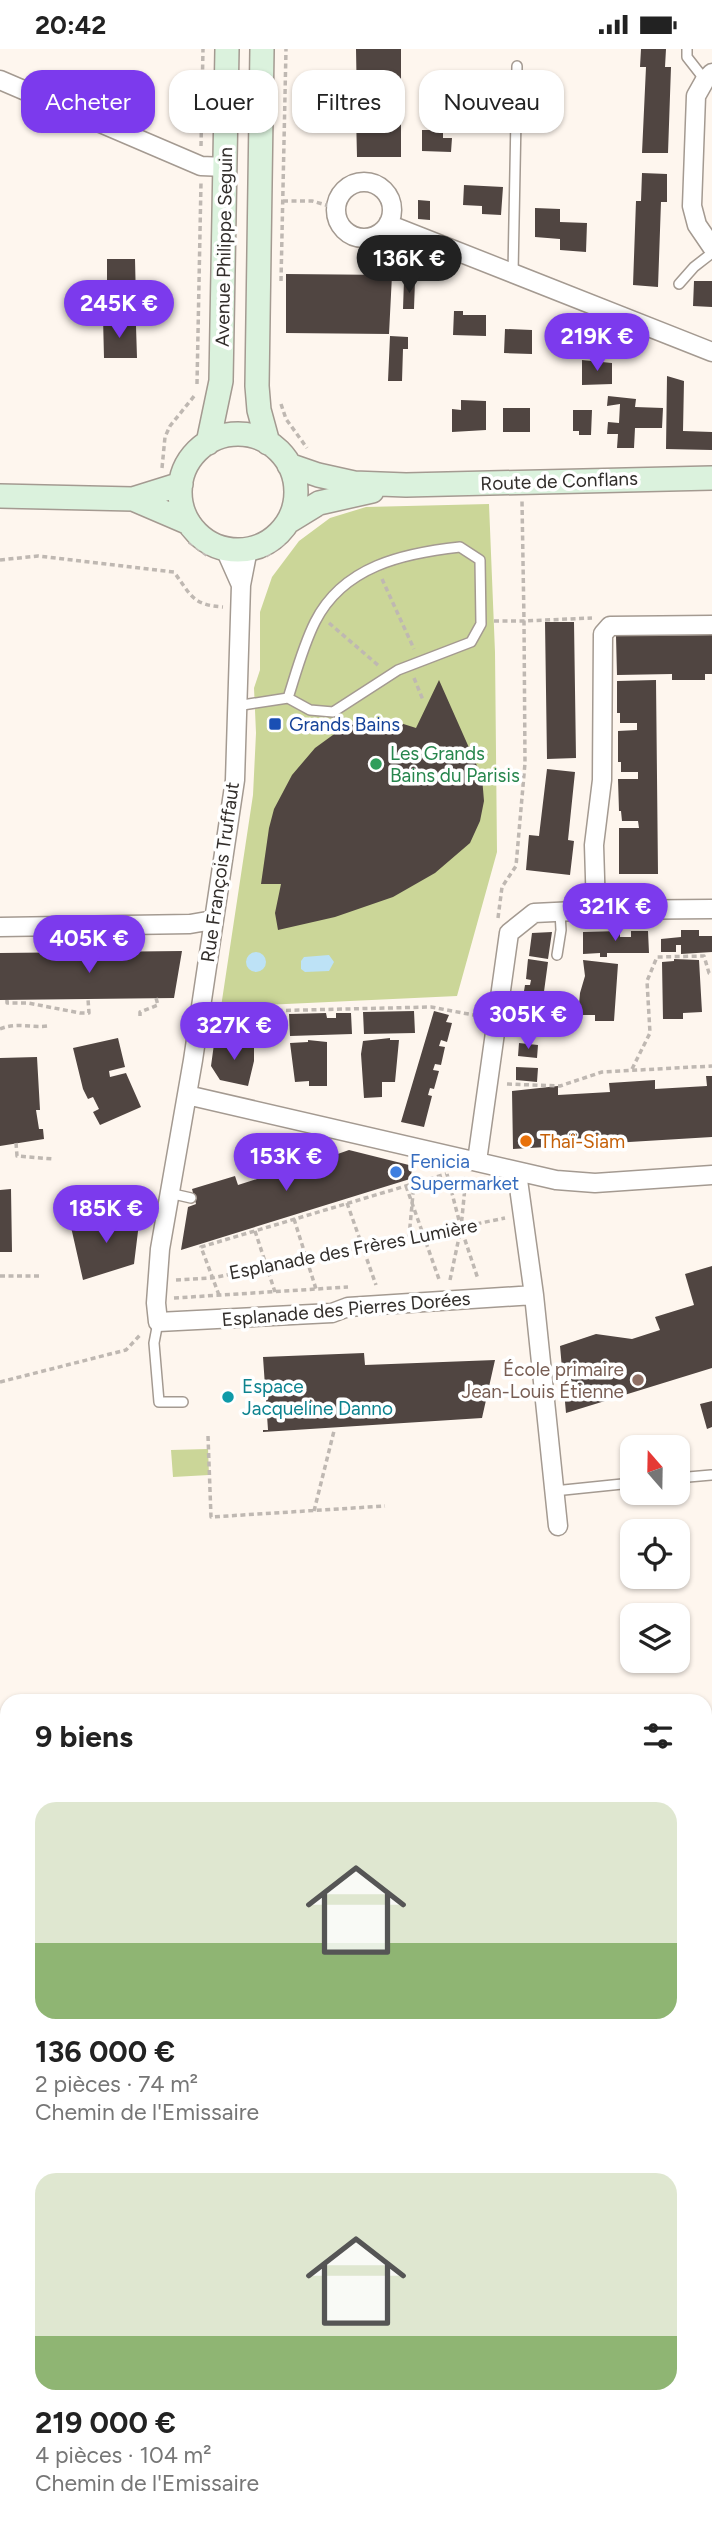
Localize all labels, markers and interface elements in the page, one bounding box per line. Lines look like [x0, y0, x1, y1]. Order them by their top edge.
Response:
text: 20:42 [35, 9, 106, 41]
chip: Acheter [21, 70, 155, 133]
chip: Louer [169, 70, 278, 133]
chip: Filtres [292, 70, 405, 133]
chip: Nouveau [419, 70, 564, 133]
street label: Avenue Philippe Seguin [211, 147, 237, 347]
pin: 136K € [352, 236, 466, 295]
text: 136K € [373, 244, 445, 272]
pin: 245K € [62, 281, 176, 340]
text: 245K € [80, 289, 158, 317]
pin: 219K € [540, 313, 654, 373]
text: 219K € [560, 322, 634, 350]
street label: Route de Conflans [480, 467, 638, 495]
place label: Grands Bains [289, 713, 400, 736]
marker: Grands Bains [267, 716, 283, 732]
place label: Les Grands Bains du Parisis [390, 742, 520, 787]
marker: Les Grands Bains du Parisis [368, 756, 384, 772]
street label: Rue François Truffaut [196, 780, 244, 964]
pin: 321K € [558, 883, 672, 943]
text: 321K € [579, 892, 651, 920]
pin: 405K € [32, 915, 146, 975]
text: 405K € [49, 924, 129, 952]
pin: 305K € [471, 991, 585, 1051]
text: 305K € [489, 1000, 567, 1028]
pin: 327K € [177, 1003, 291, 1062]
text: 327K € [196, 1011, 272, 1039]
place label: Thaï-Siam [540, 1130, 625, 1153]
pin: 153K € [229, 1133, 343, 1193]
marker: Thaï-Siam [518, 1133, 534, 1149]
text: 153K € [250, 1142, 322, 1170]
place label: Fenicia Supermarket [410, 1150, 519, 1195]
marker: Fenicia Supermarket [388, 1164, 404, 1180]
pin: 185K € [49, 1185, 163, 1245]
text: 185K € [69, 1194, 143, 1222]
street label: Esplanade des Frères Lumière [227, 1214, 479, 1284]
street label: Esplanade des Pierres Dorées [221, 1287, 471, 1331]
place label: École primaire Jean-Louis Étienne [461, 1358, 624, 1403]
marker: École primaire Jean-Louis Étienne [630, 1372, 646, 1388]
place label: Espace Jacqueline Danno [242, 1375, 393, 1420]
marker: Espace Jacqueline Danno [220, 1389, 236, 1405]
north arrow [620, 1435, 690, 1505]
map controls [620, 1435, 690, 1673]
button: locate [620, 1519, 690, 1589]
button: layers [620, 1603, 690, 1673]
icon: filters [639, 1717, 677, 1755]
text: 9 biens [35, 1718, 133, 1755]
icon: home [293, 1847, 419, 1973]
text: 136 000 € [35, 2033, 175, 2070]
text: 2 pièces · 74 m² [35, 2070, 198, 2098]
text: Chemin de l'Emissaire [35, 2098, 259, 2126]
icon: home [293, 2218, 419, 2344]
text: 219 000 € [35, 2404, 176, 2441]
text: 4 pièces · 104 m² [35, 2441, 211, 2469]
text: Chemin de l'Emissaire [35, 2469, 259, 2497]

